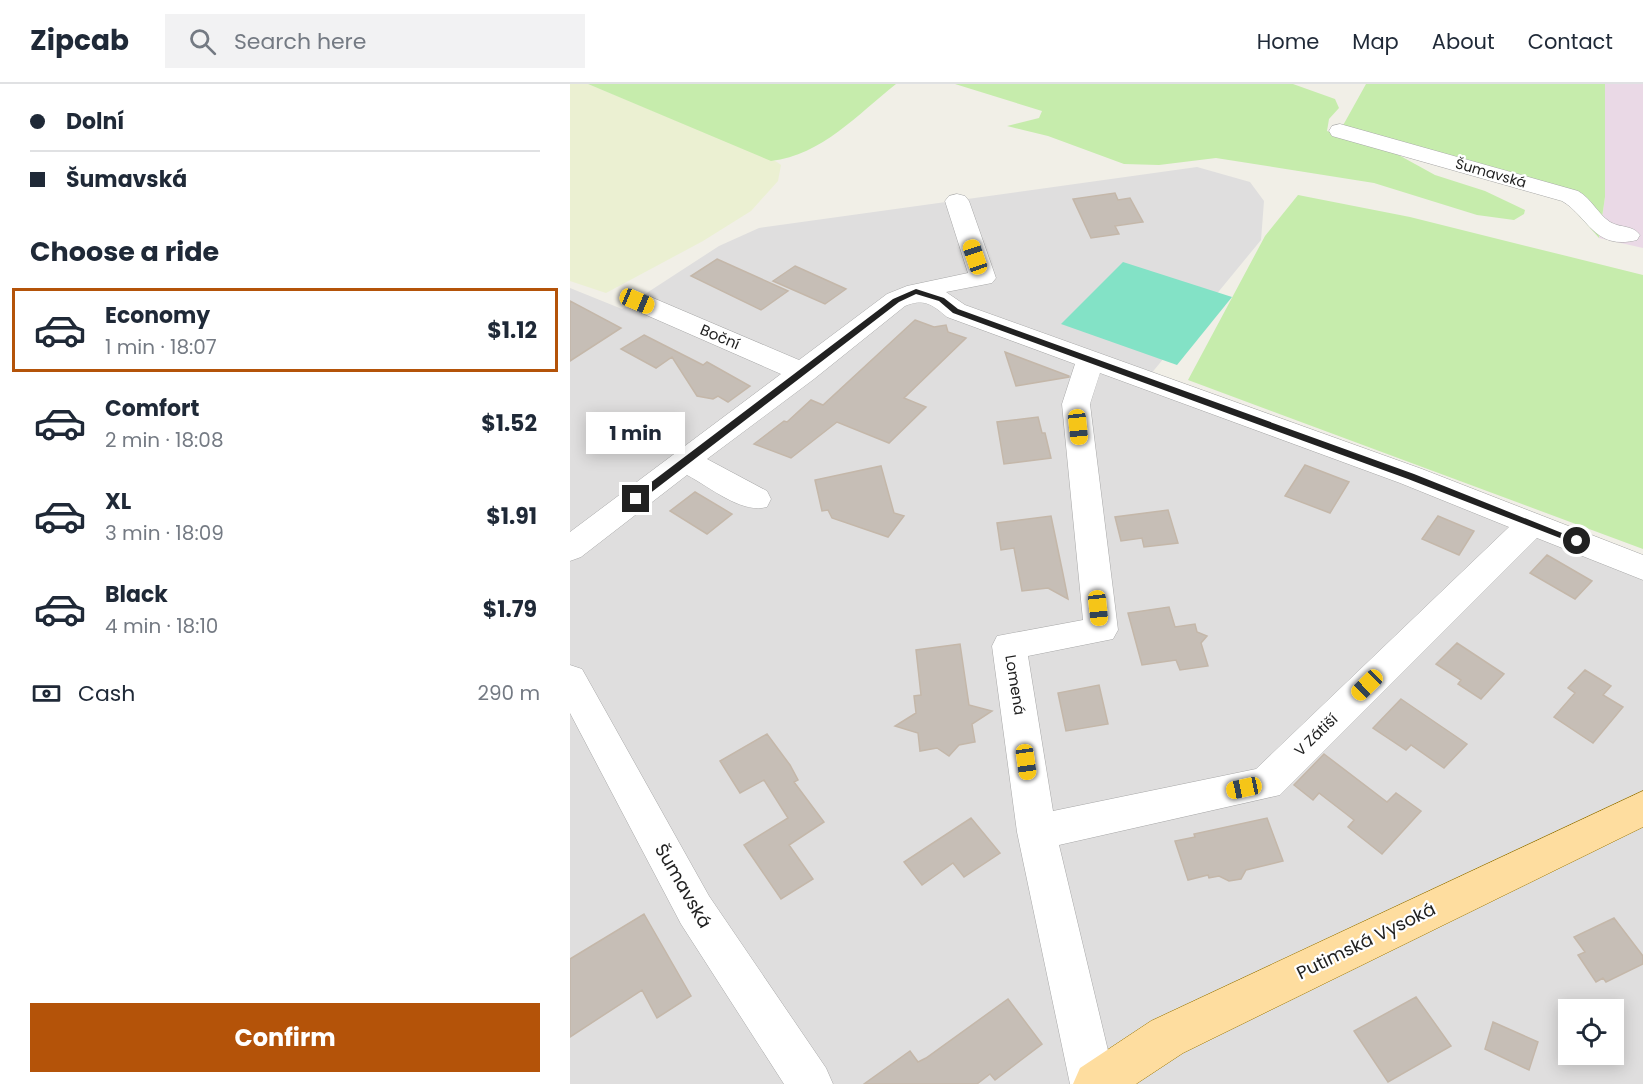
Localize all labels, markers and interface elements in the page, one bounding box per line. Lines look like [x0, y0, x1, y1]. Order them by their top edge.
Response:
search box [165, 14, 585, 68]
text: Zipcab [30, 21, 129, 60]
icon: search [186, 25, 219, 58]
text: Search here [234, 26, 366, 57]
text: Home [1257, 27, 1319, 56]
text: Map [1352, 27, 1399, 56]
text: About [1432, 27, 1495, 56]
text: Contact [1528, 27, 1613, 56]
text: Dolní [66, 106, 124, 137]
street label: Šumavská [1453, 153, 1529, 193]
text: Šumavská [66, 164, 187, 195]
text: Choose a ride [30, 233, 219, 270]
car [961, 237, 989, 277]
car [617, 286, 657, 316]
text: Economy [105, 300, 210, 331]
icon: car [33, 303, 87, 357]
text: $1.12 [487, 315, 537, 346]
street label: Boční [697, 319, 744, 354]
text: 1 min · 18:07 [105, 333, 217, 361]
text: Comfort [105, 393, 199, 424]
icon: car [33, 396, 87, 450]
text: $1.52 [481, 408, 537, 439]
car [1067, 408, 1089, 446]
callout: 1 min [586, 412, 686, 454]
text: 1 min [609, 419, 662, 447]
text: 2 min · 18:08 [105, 426, 224, 454]
route end [622, 485, 649, 512]
text: XL [105, 486, 131, 517]
icon: car [33, 489, 87, 543]
text: $1.91 [486, 501, 537, 532]
text: 3 min · 18:09 [105, 519, 224, 547]
route start [1563, 527, 1590, 554]
text: Black [105, 579, 168, 610]
icon: car [33, 582, 87, 636]
car [1087, 589, 1109, 627]
text: $1.79 [483, 594, 537, 625]
text: 4 min · 18:10 [105, 612, 218, 640]
street label: Lomená [1000, 653, 1031, 716]
car [1348, 666, 1386, 704]
icon: cash [30, 677, 63, 710]
text: Cash [78, 678, 135, 709]
text: 290 m [477, 679, 540, 707]
street label: V Zátiší [1289, 708, 1342, 761]
car [1015, 743, 1037, 781]
car [1225, 775, 1263, 801]
street label: Šumavská [649, 839, 718, 933]
street label: Putimská Vysoká [1292, 896, 1439, 985]
map controls [1558, 999, 1624, 1065]
button: locate [1558, 999, 1624, 1065]
button: Confirm [30, 1003, 540, 1072]

